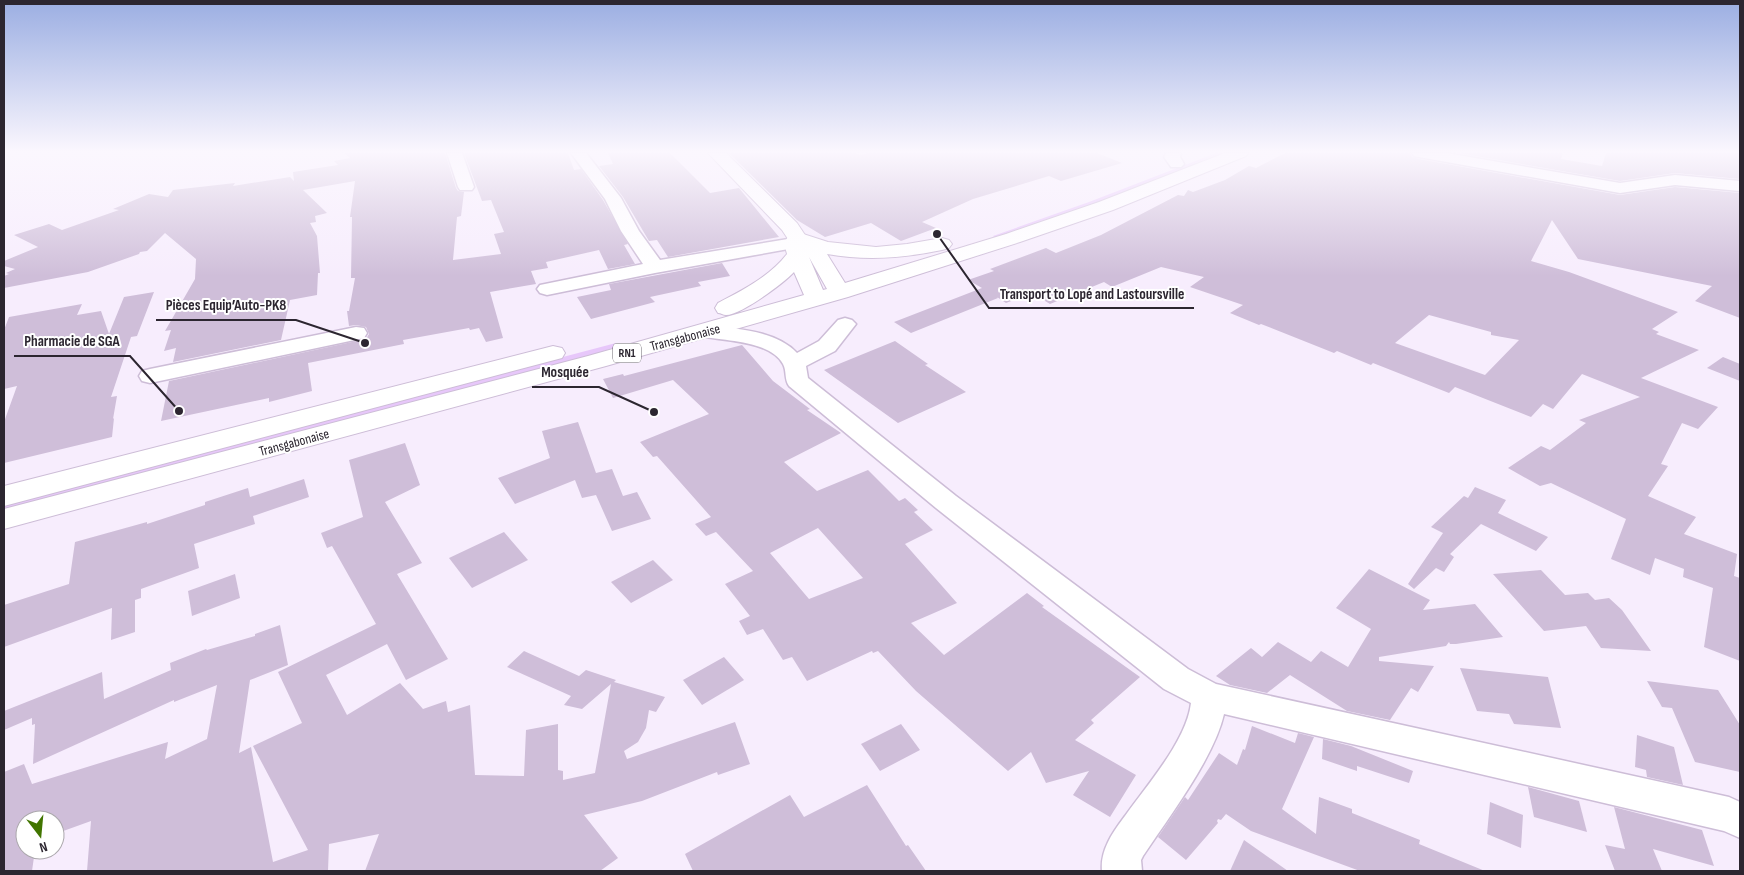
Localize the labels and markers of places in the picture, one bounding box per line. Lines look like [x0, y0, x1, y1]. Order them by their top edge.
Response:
callout: Transport to Lopé and Lastoursville [989, 278, 1194, 308]
callout: Pièces Equip’Auto-PK8 [156, 290, 296, 320]
callout: Pharmacie de SGA [14, 326, 130, 356]
callout: Mosquée [532, 357, 599, 387]

